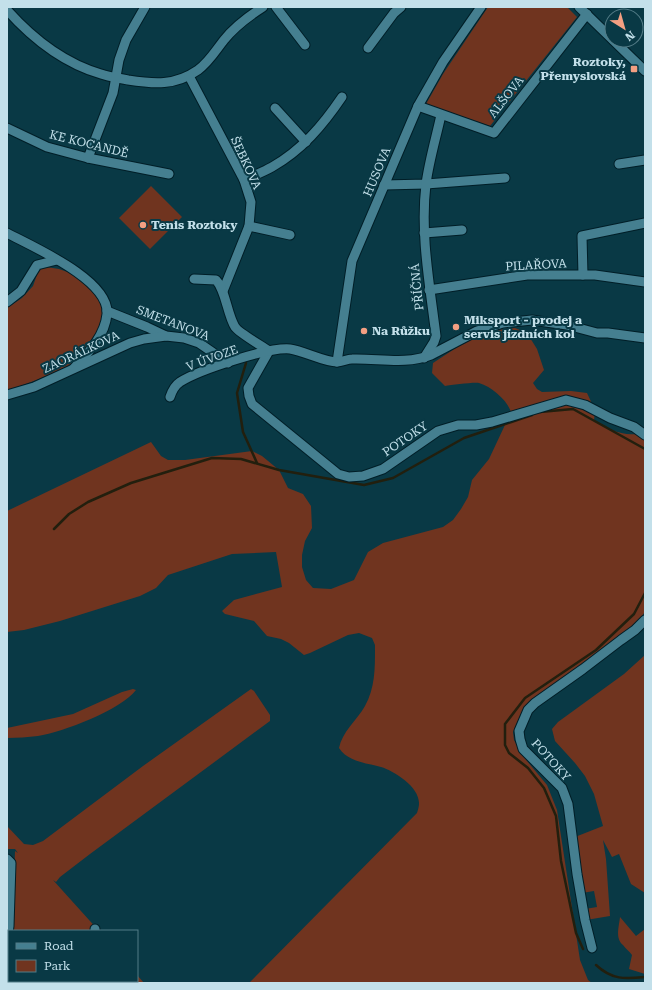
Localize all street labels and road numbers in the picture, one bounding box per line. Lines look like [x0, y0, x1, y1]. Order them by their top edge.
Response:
street label: ALŠOVA [486, 73, 527, 120]
street label: KE KOCANDĚ [48, 127, 130, 161]
street label: ŠEBKOVA [228, 134, 265, 192]
street label: HUSOVA [360, 145, 394, 199]
street label: PILAŘOVA [505, 256, 568, 274]
street label: PŘÍČNÁ [408, 262, 426, 311]
street label: SMETANOVA [134, 303, 212, 344]
street label: ZAORÁLKOVA [40, 328, 122, 376]
street label: V ÚVOZE [184, 342, 240, 374]
street label: POTOKY [380, 418, 431, 459]
street label: POTOKY [529, 736, 574, 784]

